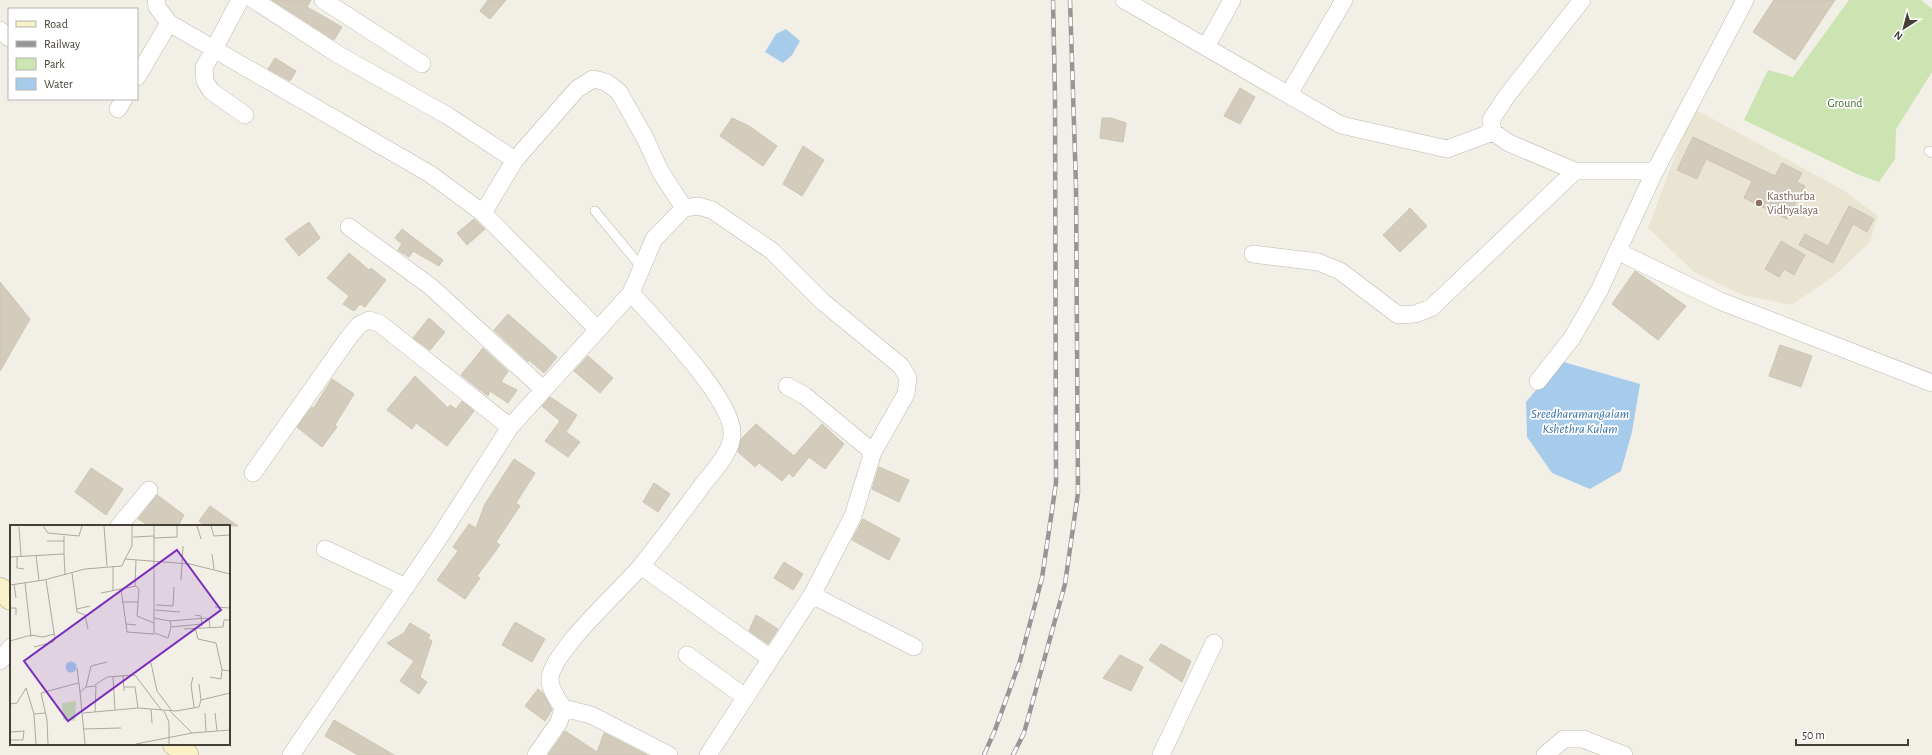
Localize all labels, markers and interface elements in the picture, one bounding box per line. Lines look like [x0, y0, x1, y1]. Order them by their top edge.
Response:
legend [8, 8, 138, 100]
north arrow [1884, 8, 1924, 48]
text: Road [44, 18, 68, 30]
text: N [1892, 29, 1905, 42]
text: Railway [44, 38, 80, 51]
text: Park [44, 58, 65, 70]
text: Water [44, 78, 73, 90]
park label: Ground [1827, 97, 1863, 109]
place label: Kasthurba Vidhyalaya [1767, 190, 1819, 217]
marker: Kasthurba Vidhyalaya [1754, 198, 1764, 208]
water label: Sreedharamangalam Kshethra Kulam [1531, 408, 1629, 436]
inset map [10, 525, 230, 745]
scale bar [1796, 721, 1908, 747]
text: 50 m [1802, 729, 1825, 741]

